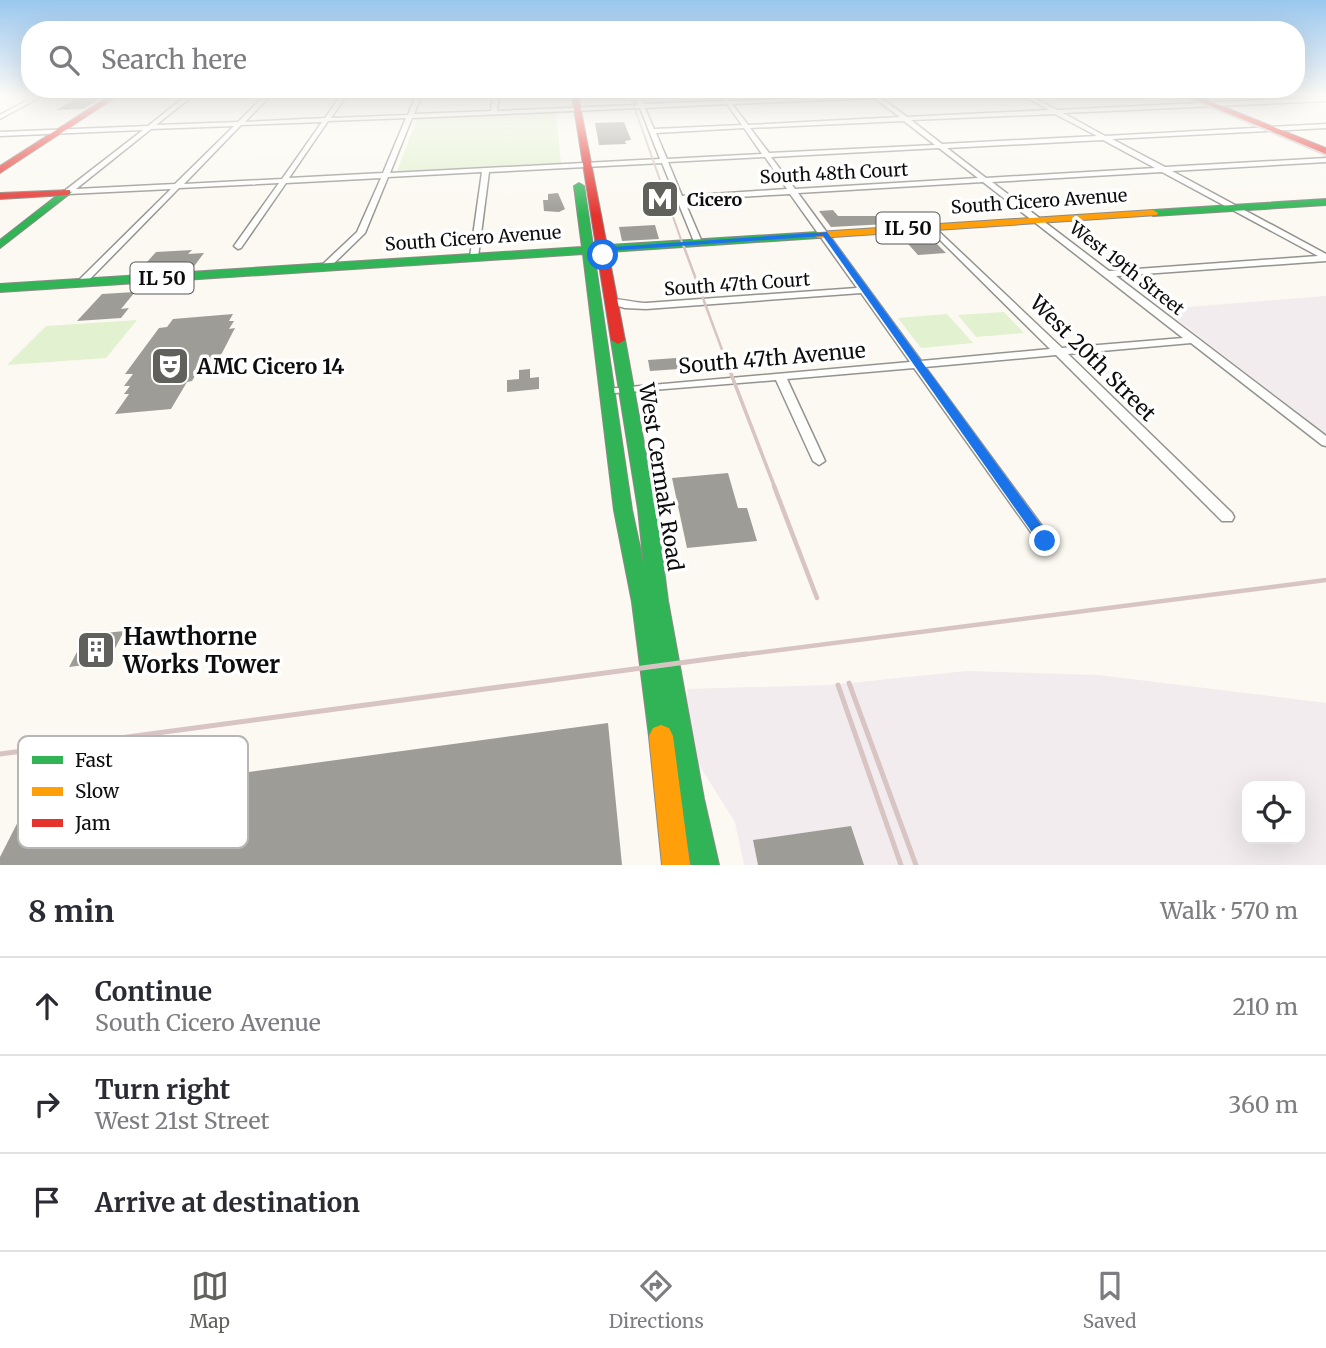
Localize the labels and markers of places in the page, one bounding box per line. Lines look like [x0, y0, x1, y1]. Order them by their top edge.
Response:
metro station icon: Cicero [639, 178, 681, 220]
place label: Cicero [687, 188, 743, 211]
theatre icon: AMC Cicero 14 [149, 345, 191, 387]
place label: AMC Cicero 14 [196, 353, 344, 380]
place label: Hawthorne Works Tower [122, 621, 280, 680]
building icon: Hawthorne Works Tower [75, 629, 117, 671]

